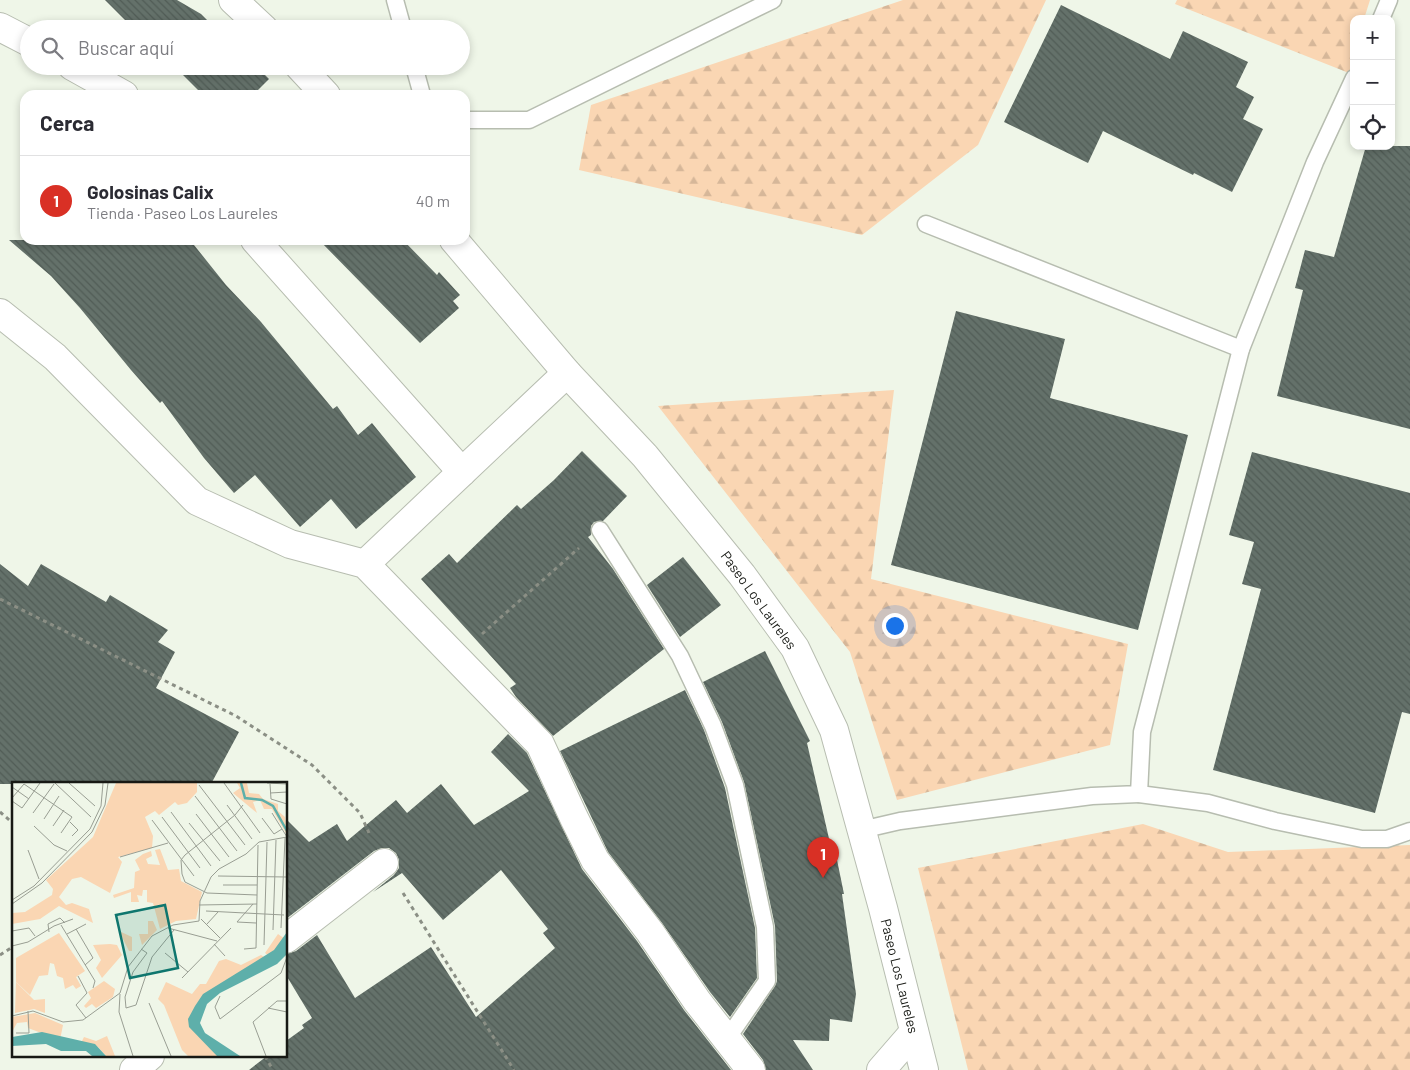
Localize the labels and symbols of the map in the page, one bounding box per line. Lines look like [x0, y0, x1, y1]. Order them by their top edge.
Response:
street label: Paseo Los Laureles [718, 547, 801, 653]
your location [882, 613, 908, 639]
inset map [12, 782, 288, 1058]
pin: 1 [807, 837, 839, 878]
street label: Paseo Los Laureles [878, 917, 923, 1035]

